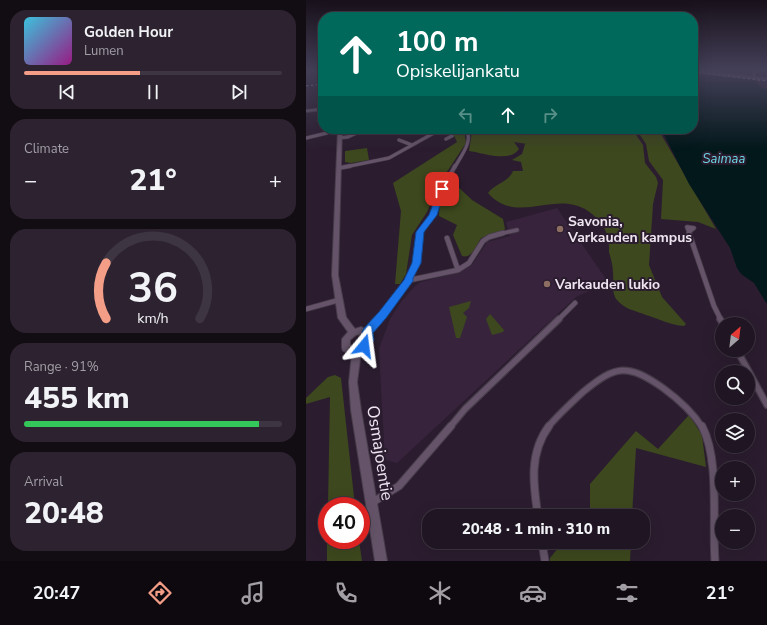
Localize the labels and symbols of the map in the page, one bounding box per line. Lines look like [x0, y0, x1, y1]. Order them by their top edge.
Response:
water label: Saimaa [703, 150, 746, 168]
pin [425, 172, 459, 206]
place label: Savonia, Varkauden kampus [567, 212, 692, 247]
marker: Savonia, Varkauden kampus [555, 224, 565, 234]
place label: Varkauden lukio [554, 275, 660, 294]
marker: Varkauden lukio [542, 279, 552, 289]
north arrow [715, 317, 755, 357]
position arrow [343, 325, 385, 367]
street label: Osmajoentie [361, 404, 399, 502]
speed limit sign: 40 [318, 497, 370, 549]

